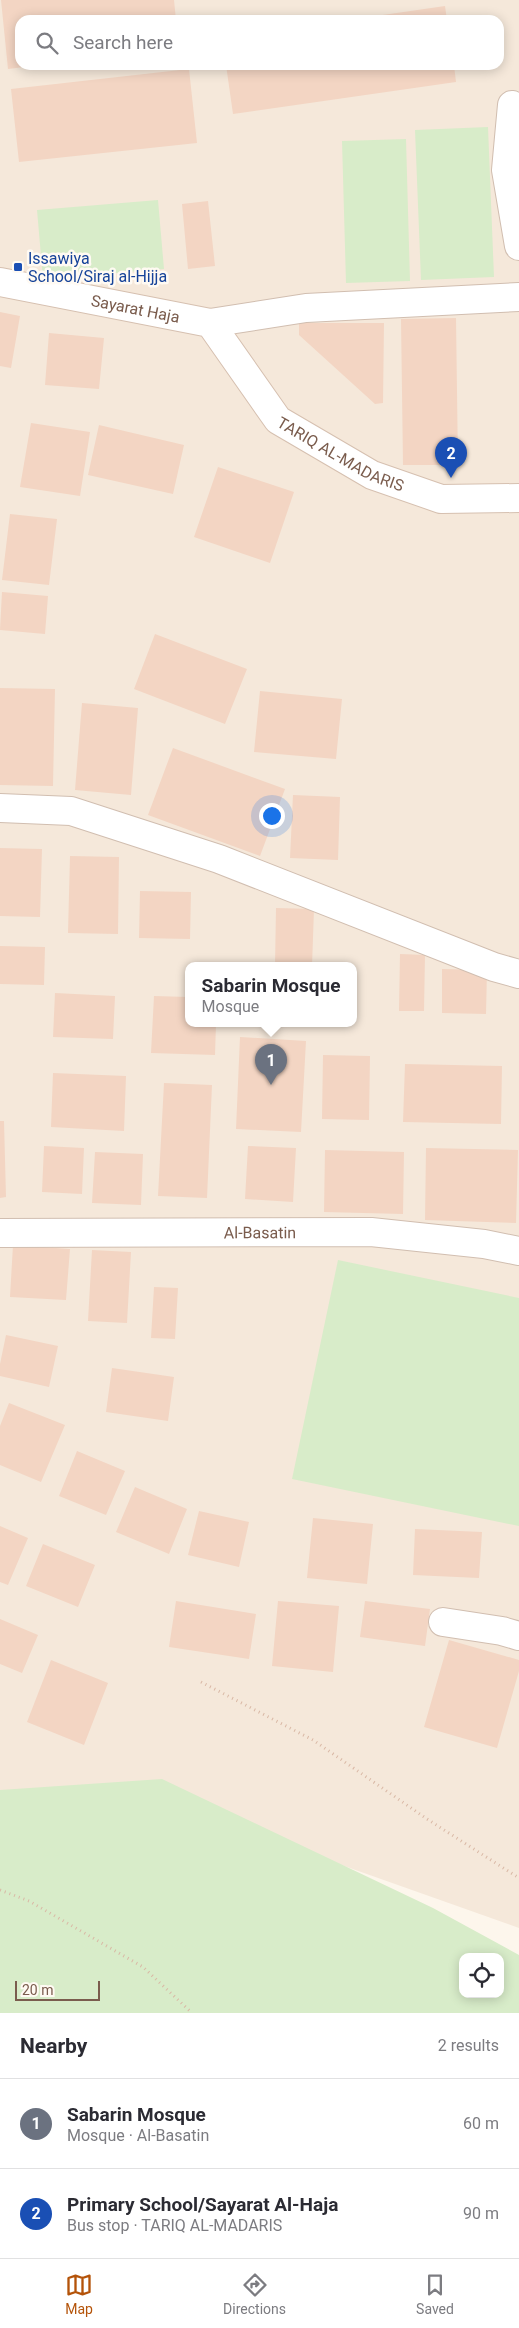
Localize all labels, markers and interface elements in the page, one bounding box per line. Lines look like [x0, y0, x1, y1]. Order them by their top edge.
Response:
search box [15, 15, 504, 70]
icon: search [33, 29, 61, 57]
text: Search here [73, 31, 173, 54]
place label: Issawiya School/Siraj al-Hijja [28, 249, 167, 286]
marker: Issawiya School/Siraj al-Hijja [12, 261, 24, 273]
street label: Sayarat Haja [89, 291, 181, 326]
street label: TARIQ AL-MADARIS [274, 412, 406, 495]
pin: 2 [435, 437, 467, 478]
your location [259, 803, 285, 829]
popup [185, 962, 357, 1027]
text: Sabarin Mosque [202, 974, 340, 997]
text: Mosque [202, 997, 259, 1016]
pin: 1 [255, 1044, 287, 1085]
street label: Al-Basatin [224, 1223, 296, 1242]
map controls [459, 1953, 504, 1998]
button: locate [459, 1953, 504, 1998]
scale bar [15, 1978, 100, 2001]
text: 20 m [22, 1982, 54, 1998]
text: Nearby [20, 2034, 87, 2058]
text: 2 results [438, 2036, 499, 2055]
text: Sabarin Mosque [67, 2103, 206, 2126]
text: 1 [31, 2114, 41, 2133]
text: 60 m [463, 2114, 499, 2133]
text: Mosque · Al-Basatin [67, 2126, 209, 2145]
text: Primary School/Sayarat Al-Haja [67, 2193, 338, 2216]
text: 2 [31, 2204, 41, 2223]
text: 90 m [463, 2204, 499, 2223]
text: Bus stop · TARIQ AL-MADARIS [67, 2216, 282, 2235]
tab: Map [65, 2271, 93, 2317]
tab: Directions [223, 2271, 286, 2317]
tab: Saved [416, 2271, 454, 2317]

